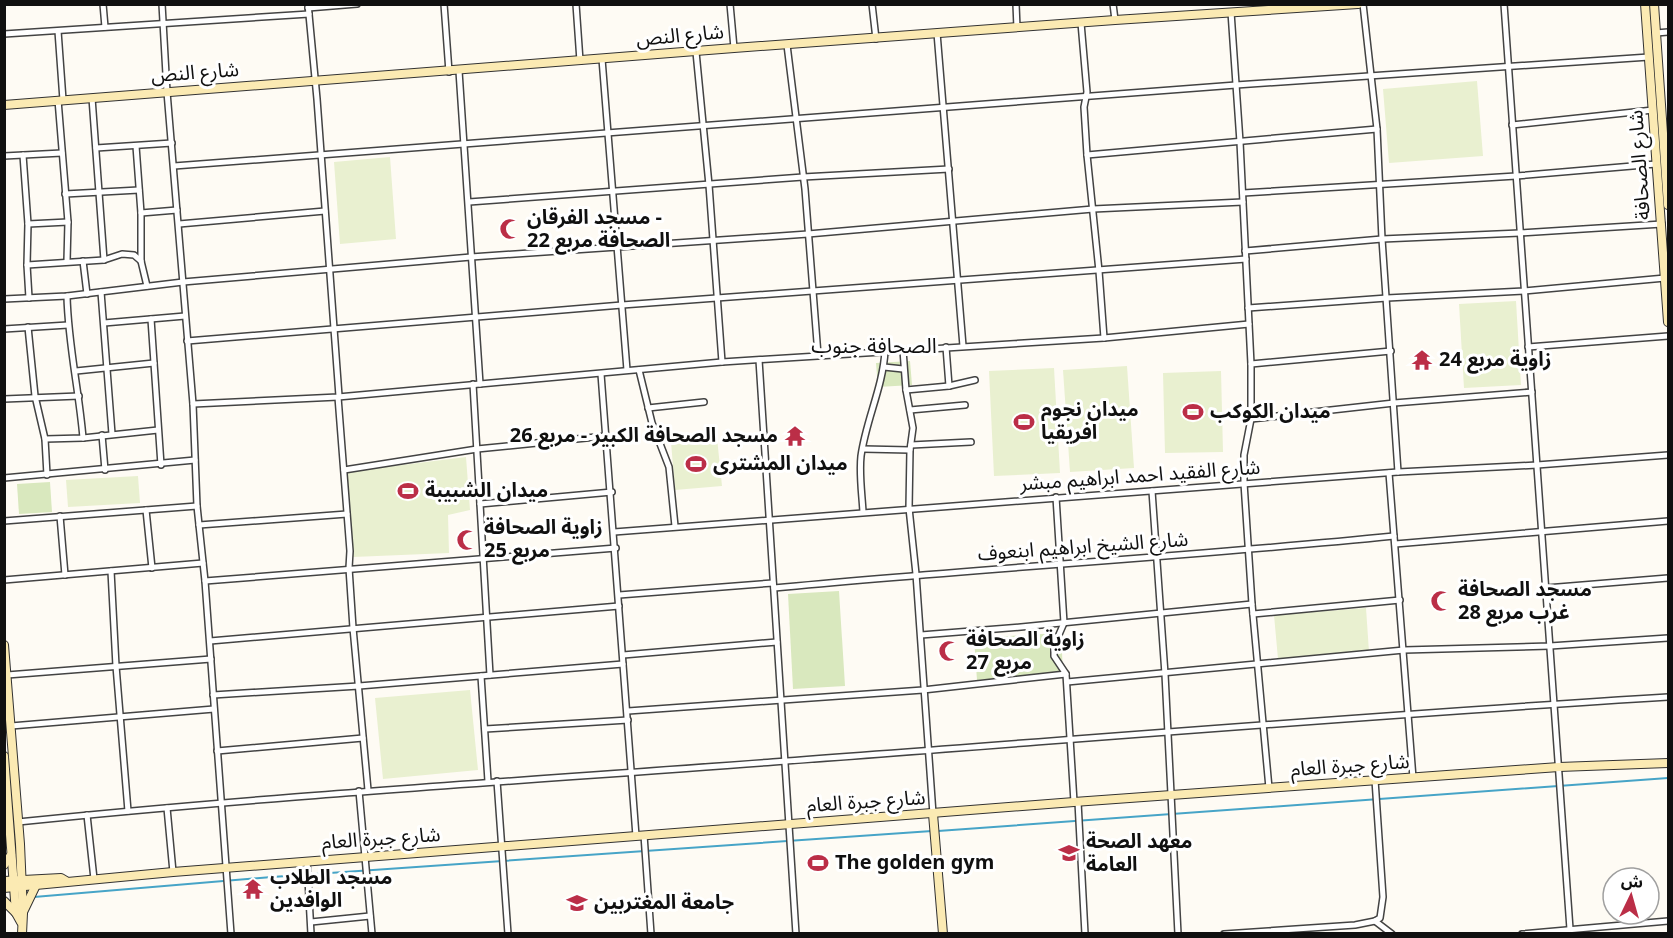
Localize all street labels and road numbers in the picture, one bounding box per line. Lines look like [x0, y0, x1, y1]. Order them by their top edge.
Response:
street label: شارع النص [634, 11, 726, 61]
street label: شارع النص [150, 49, 240, 97]
street label: شارع الصحافة [1615, 108, 1665, 222]
street label: شارع الفقيد احمد ابراهيم مبشر [1017, 447, 1262, 505]
street label: شارع الشيخ ابراهيم ابنعوف [976, 519, 1190, 575]
street label: شارع جبرة العام [1289, 741, 1411, 791]
street label: شارع جبرة العام [805, 777, 927, 827]
street label: شارع جبرة العام [320, 814, 442, 864]

